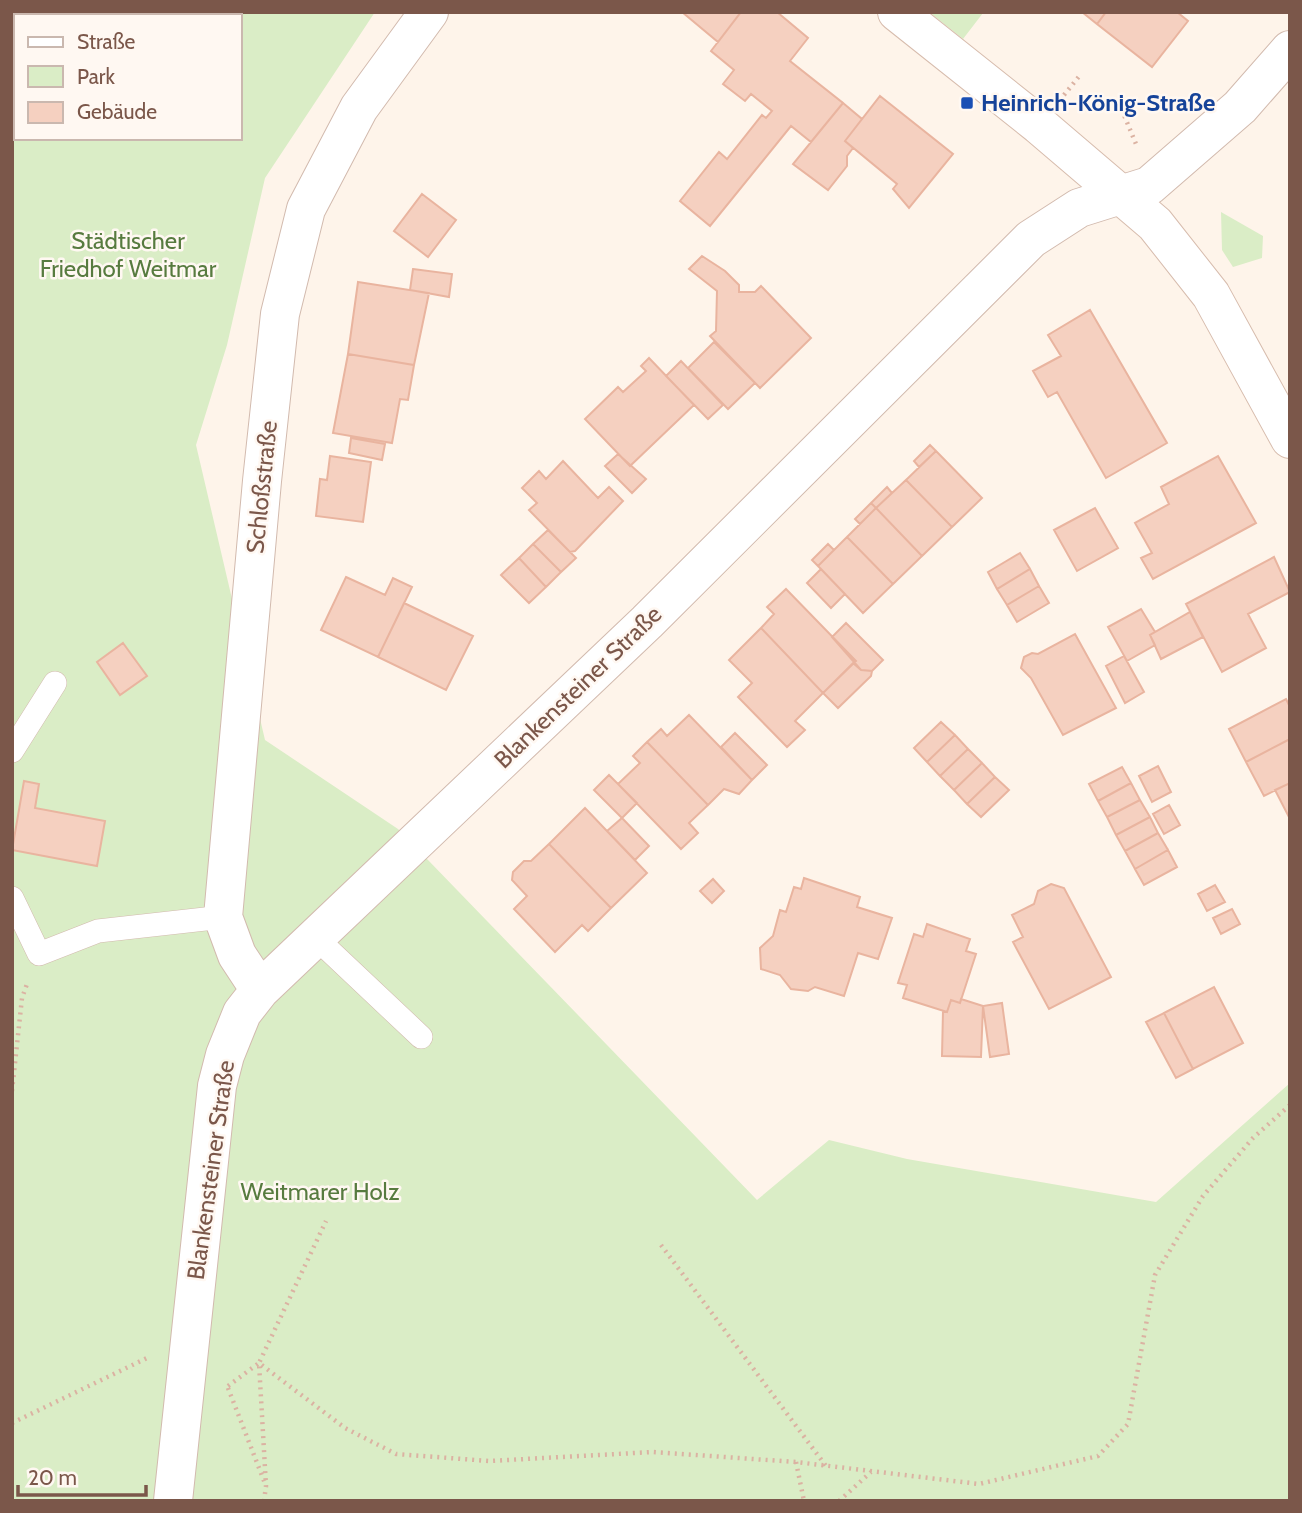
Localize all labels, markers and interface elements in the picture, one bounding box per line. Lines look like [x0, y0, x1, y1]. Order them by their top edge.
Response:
legend [14, 14, 242, 140]
text: Straße [77, 29, 136, 54]
text: Park [77, 64, 115, 89]
place label: Heinrich-König-Straße [981, 88, 1215, 117]
marker: Heinrich-König-Straße [959, 95, 975, 111]
text: Gebäude [77, 99, 157, 124]
park label: Städtischer Friedhof Weitmar [40, 226, 217, 283]
street label: Schloßstraße [240, 419, 283, 555]
street label: Blankensteiner Straße [488, 599, 667, 774]
street label: Blankensteiner Straße [181, 1058, 240, 1282]
park label: Weitmarer Holz [240, 1177, 400, 1206]
scale bar [18, 1454, 145, 1498]
text: 20 m [28, 1465, 77, 1490]

